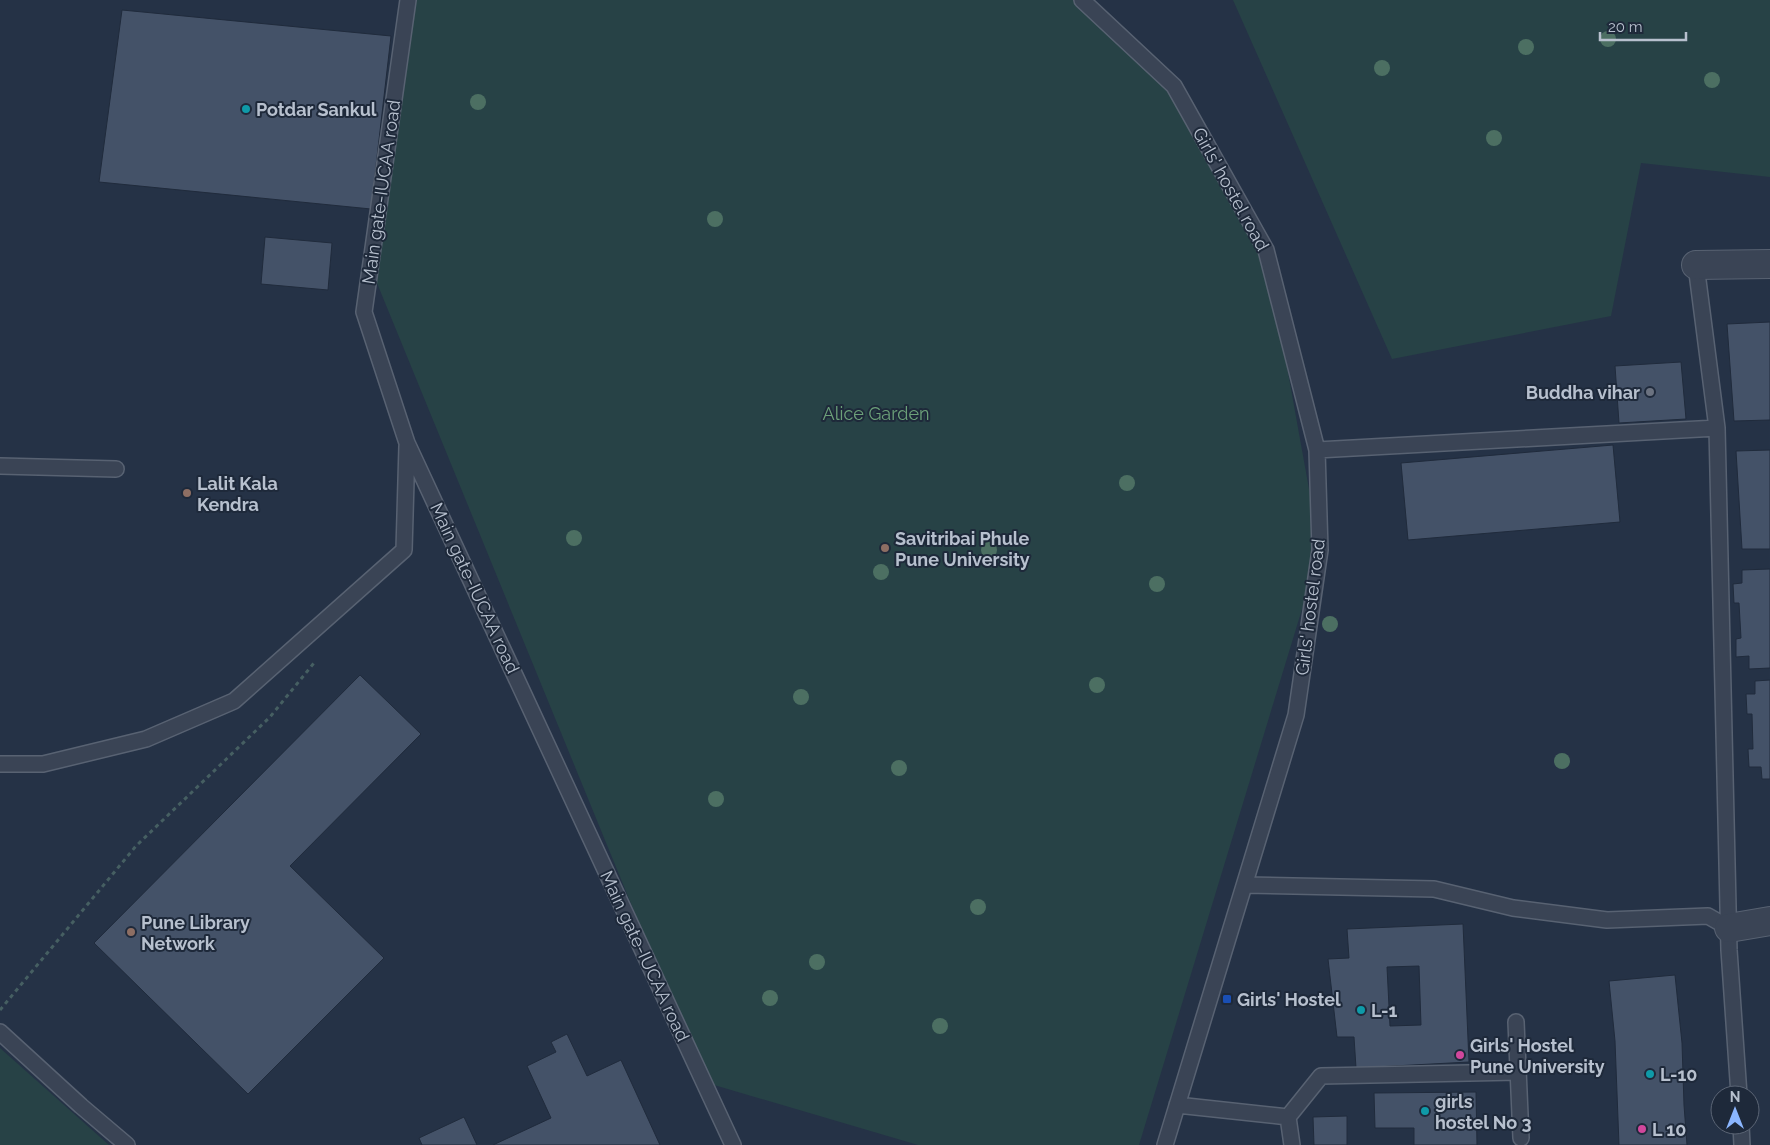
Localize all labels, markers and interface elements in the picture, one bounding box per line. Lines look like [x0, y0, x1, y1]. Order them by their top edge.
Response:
scale bar [1600, 10, 1686, 42]
text: 20 m [1608, 18, 1643, 36]
place label: Potdar Sankul [256, 99, 377, 120]
street label: Main gate-IUCAA road [358, 99, 404, 285]
marker: Potdar Sankul [240, 103, 252, 115]
street label: Girls' hostel road [1188, 124, 1274, 254]
place label: Buddha vihar [1526, 382, 1640, 403]
marker: Buddha vihar [1644, 386, 1656, 398]
park label: Alice Garden [823, 403, 929, 424]
place label: Lalit Kala Kendra [197, 473, 278, 515]
marker: Lalit Kala Kendra [181, 487, 193, 499]
street label: Main gate-IUCAA road [426, 499, 524, 677]
place label: Savitribai Phule Pune University [895, 528, 1030, 570]
street label: Girls' hostel road [1291, 537, 1329, 677]
marker: Savitribai Phule Pune University [879, 542, 891, 554]
street label: Main gate-IUCAA road [596, 867, 694, 1045]
place label: Pune Library Network [141, 912, 250, 954]
marker: Pune Library Network [125, 926, 137, 938]
place label: Girls' Hostel [1237, 989, 1341, 1010]
marker: Girls' Hostel [1221, 993, 1233, 1005]
place label: L-1 [1371, 1000, 1397, 1021]
marker: L-1 [1355, 1004, 1367, 1016]
place label: Girls' Hostel Pune University [1470, 1035, 1605, 1077]
marker: Girls' Hostel Pune University [1454, 1049, 1466, 1061]
place label: L-10 [1660, 1064, 1697, 1085]
marker: L-10 [1644, 1068, 1656, 1080]
north arrow [1710, 1085, 1760, 1135]
text: N [1730, 1089, 1740, 1105]
place label: girls hostel No 3 [1435, 1091, 1532, 1133]
marker: girls hostel No 3 [1419, 1105, 1431, 1117]
place label: L 10 [1652, 1119, 1686, 1140]
marker: L 10 [1636, 1123, 1648, 1135]

